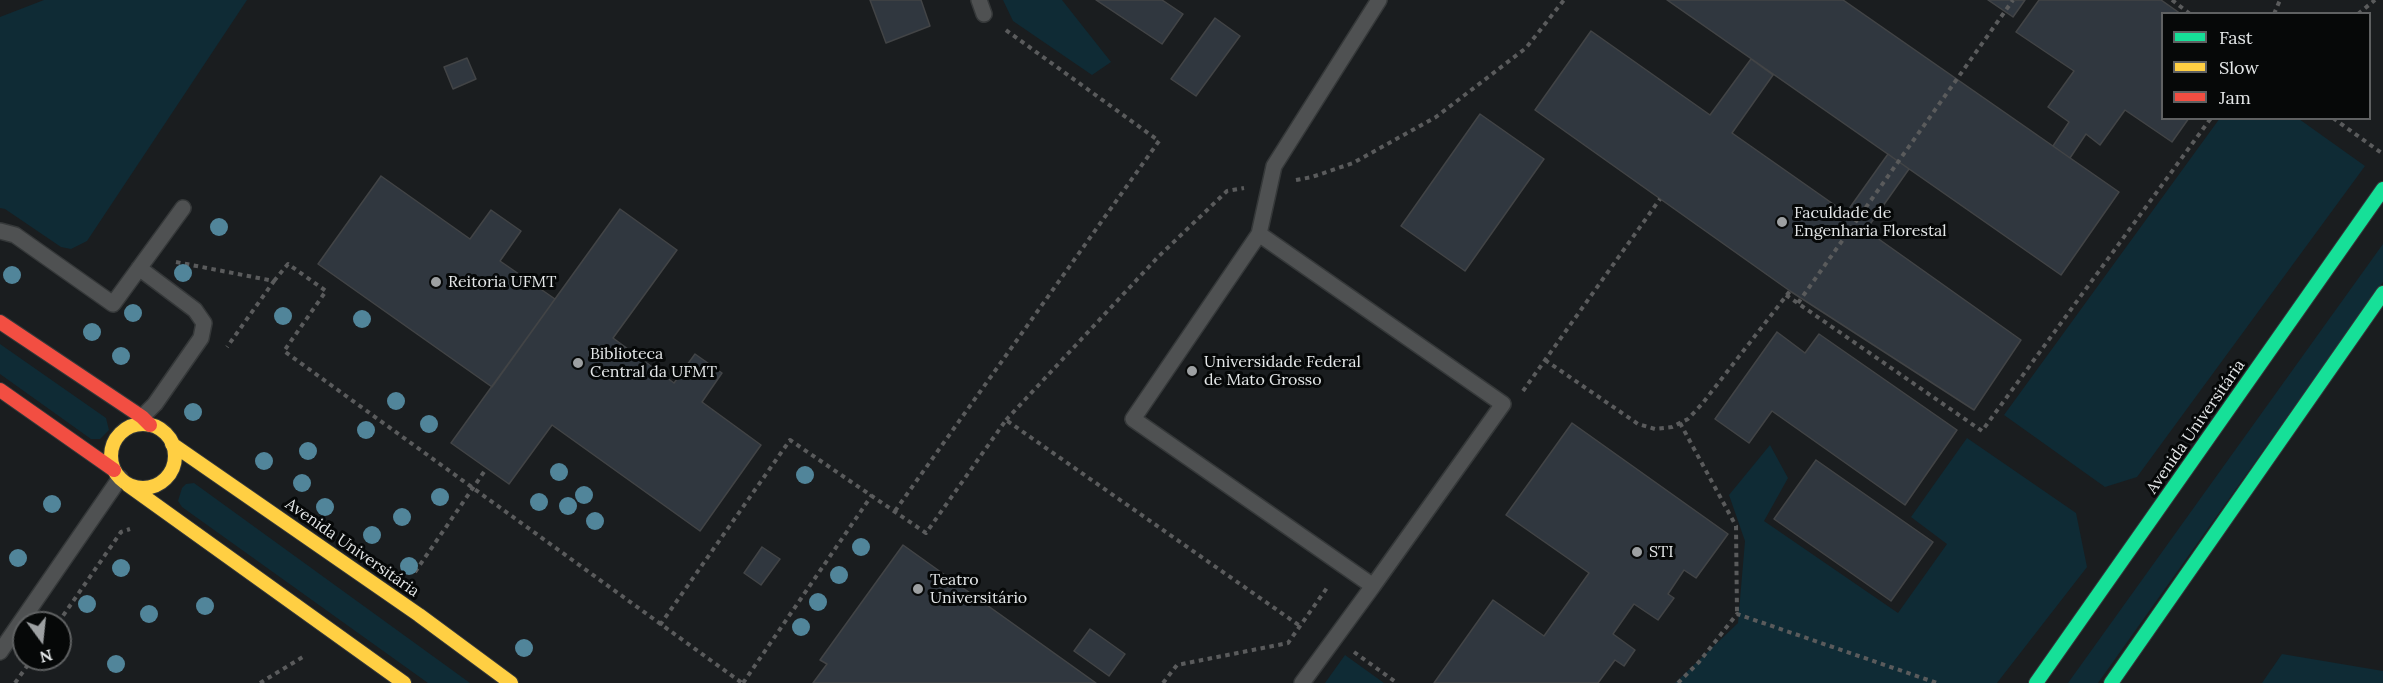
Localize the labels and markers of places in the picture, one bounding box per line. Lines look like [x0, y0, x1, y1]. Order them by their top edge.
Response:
place label: Faculdade de Engenharia Florestal [1794, 203, 1947, 241]
marker: Faculdade de Engenharia Florestal [1775, 215, 1789, 229]
place label: Reitoria UFMT [448, 272, 557, 292]
marker: Reitoria UFMT [429, 275, 443, 289]
place label: Biblioteca Central da UFMT [590, 344, 717, 382]
place label: Universidade Federal de Mato Grosso [1204, 352, 1361, 390]
marker: Biblioteca Central da UFMT [571, 356, 585, 370]
marker: Universidade Federal de Mato Grosso [1185, 364, 1199, 378]
place label: STI [1649, 542, 1674, 562]
marker: STI [1630, 545, 1644, 559]
place label: Teatro Universitário [930, 570, 1027, 608]
marker: Teatro Universitário [911, 582, 925, 596]

